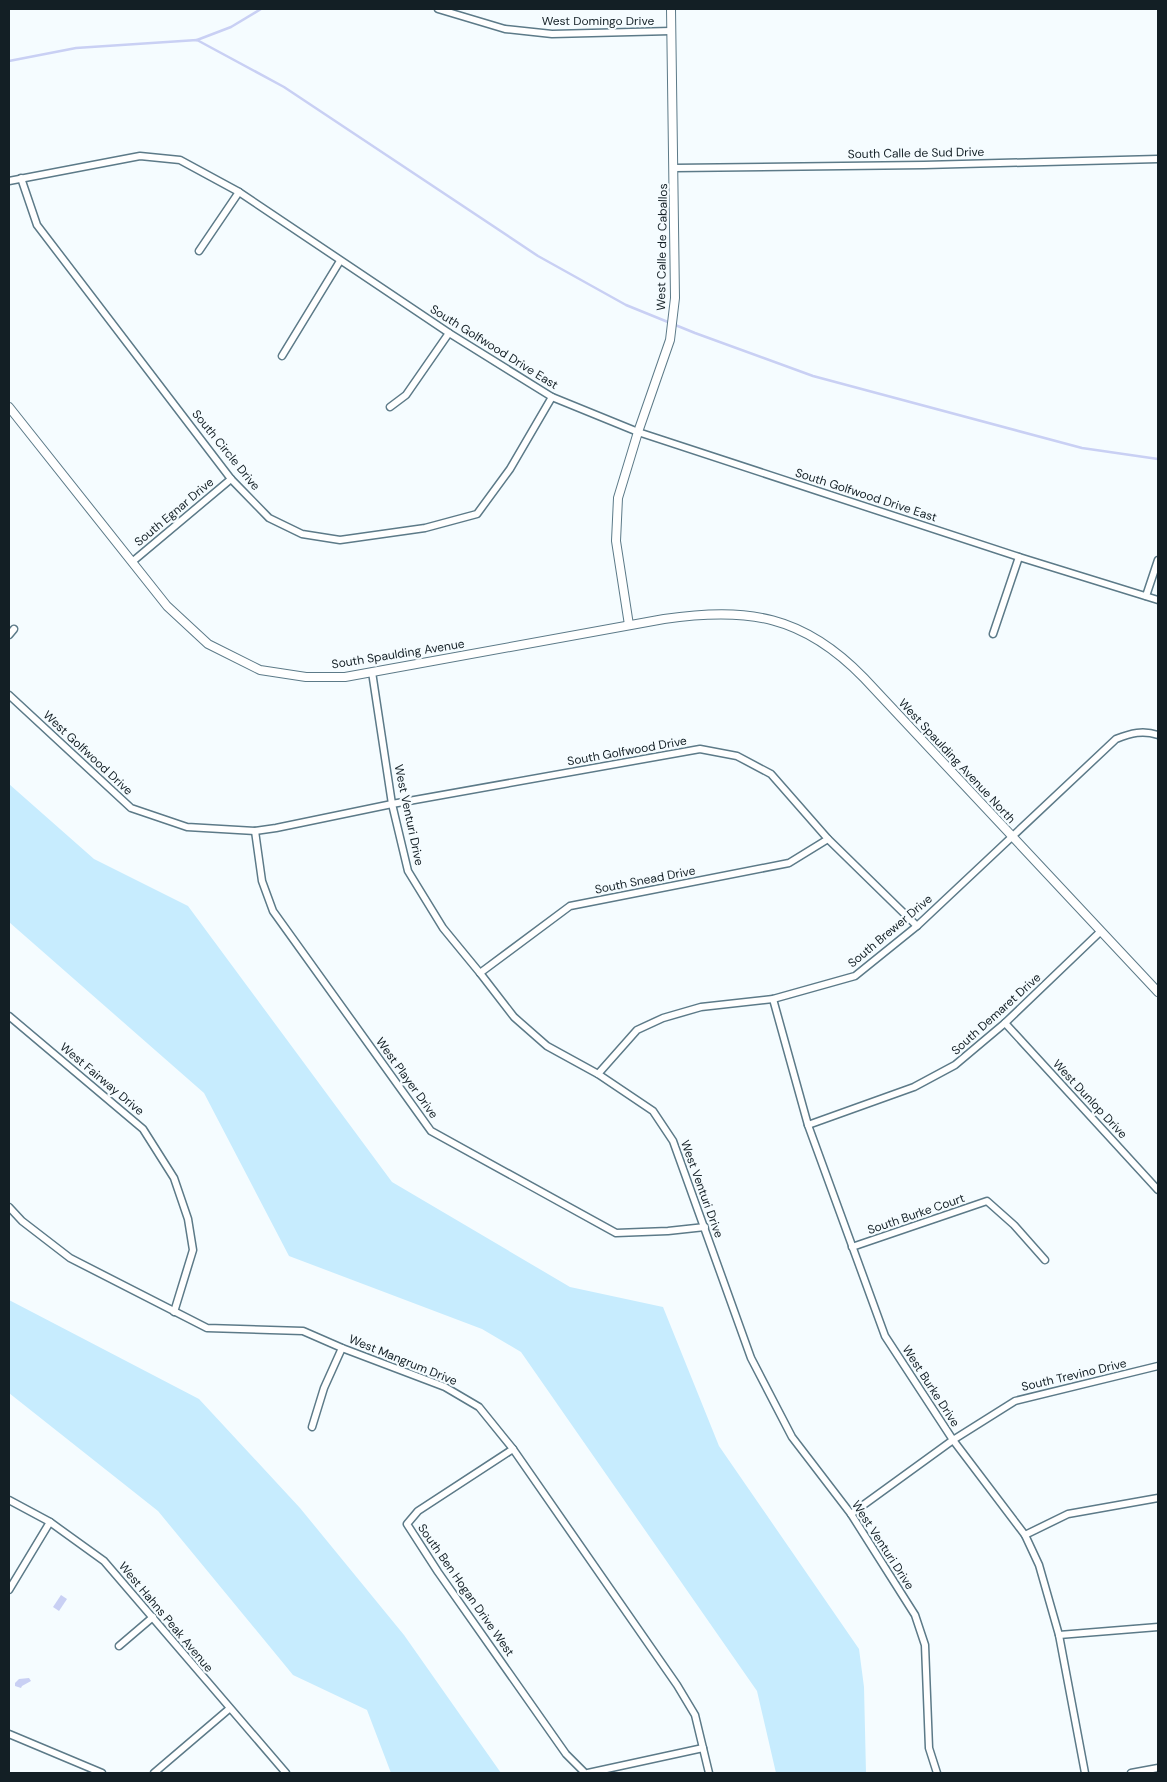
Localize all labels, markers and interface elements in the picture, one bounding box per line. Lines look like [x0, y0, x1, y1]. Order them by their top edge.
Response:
street label: West Domingo Drive [542, 13, 654, 29]
street label: South Calle de Sud Drive [847, 144, 985, 162]
street label: West Calle de Caballos [653, 183, 671, 311]
street label: South Golfwood Drive East [427, 301, 561, 393]
street label: South Circle Drive [188, 406, 264, 494]
street label: South Golfwood Drive East [793, 465, 939, 526]
street label: South Egnar Drive [131, 474, 217, 550]
street label: South Spaulding Avenue [330, 636, 466, 672]
street label: West Spaulding Avenue North [895, 695, 1019, 827]
street label: West Golfwood Drive [40, 707, 136, 799]
street label: South Golfwood Drive [566, 733, 688, 769]
street label: West Venturi Drive [390, 763, 428, 867]
street label: South Snead Drive [593, 862, 697, 898]
street label: South Brewer Drive [844, 891, 936, 971]
street label: South Demaret Drive [948, 969, 1044, 1058]
street label: West Player Drive [372, 1034, 442, 1122]
street label: West Fairway Drive [57, 1039, 147, 1119]
street label: West Dunlop Drive [1049, 1056, 1131, 1142]
street label: West Venturi Drive [677, 1138, 727, 1240]
street label: South Burke Court [865, 1190, 967, 1238]
street label: West Mangrum Drive [347, 1331, 460, 1389]
street label: West Burke Drive [899, 1342, 963, 1430]
street label: South Trevino Drive [1020, 1355, 1128, 1395]
street label: West Venturi Drive [848, 1497, 918, 1593]
street label: South Ben Hogan Drive West [414, 1521, 518, 1660]
street label: West Hahns Peak Avenue [115, 1559, 217, 1676]

